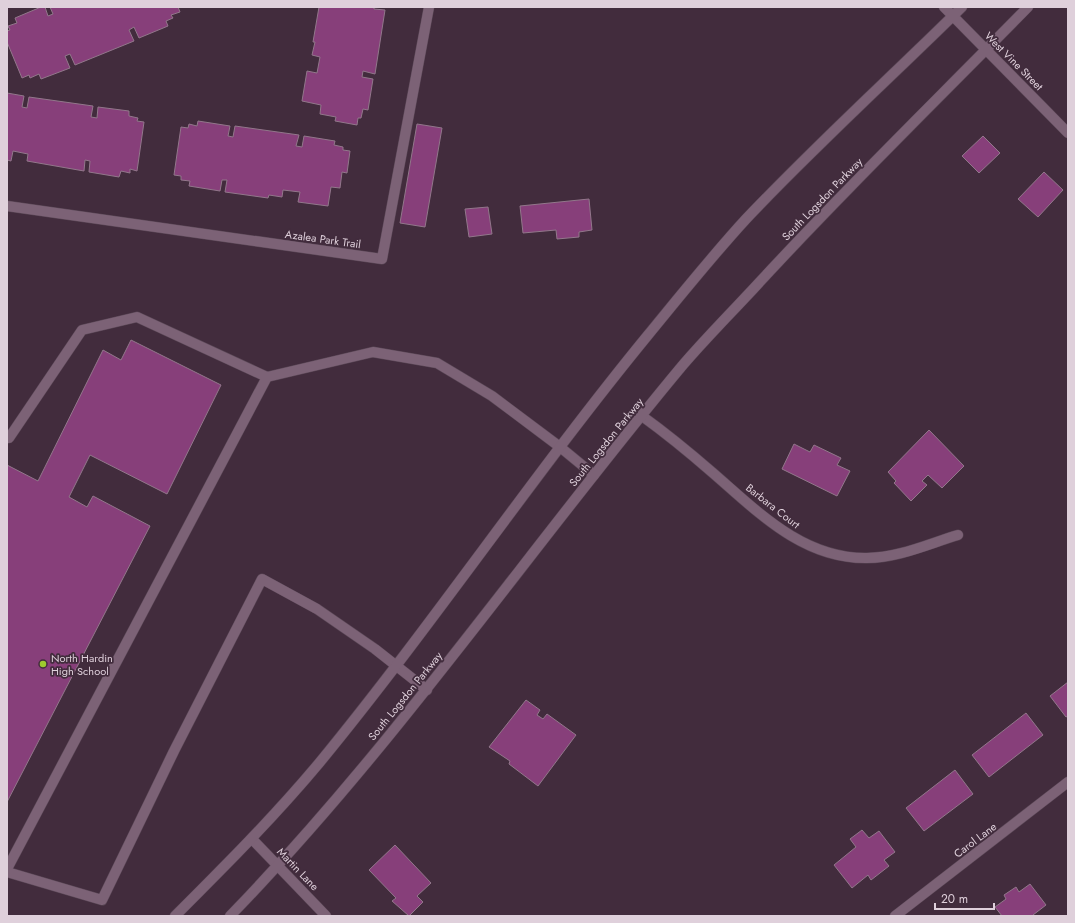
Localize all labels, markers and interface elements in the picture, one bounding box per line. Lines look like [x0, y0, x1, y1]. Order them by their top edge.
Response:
street label: West Vine Street [981, 28, 1047, 94]
street label: South Logsdon Parkway [778, 154, 866, 244]
street label: Azalea Park Trail [284, 226, 362, 252]
street label: South Logsdon Parkway [565, 394, 647, 490]
street label: Barbara Court [743, 480, 804, 532]
street label: South Logsdon Parkway [364, 648, 446, 744]
place label: North Hardin High School [51, 650, 113, 679]
marker: North Hardin High School [38, 659, 48, 669]
street label: Carol Lane [950, 818, 1000, 861]
street label: Martin Lane [273, 844, 323, 894]
scale bar [935, 885, 994, 911]
text: 20 m [941, 890, 968, 908]

